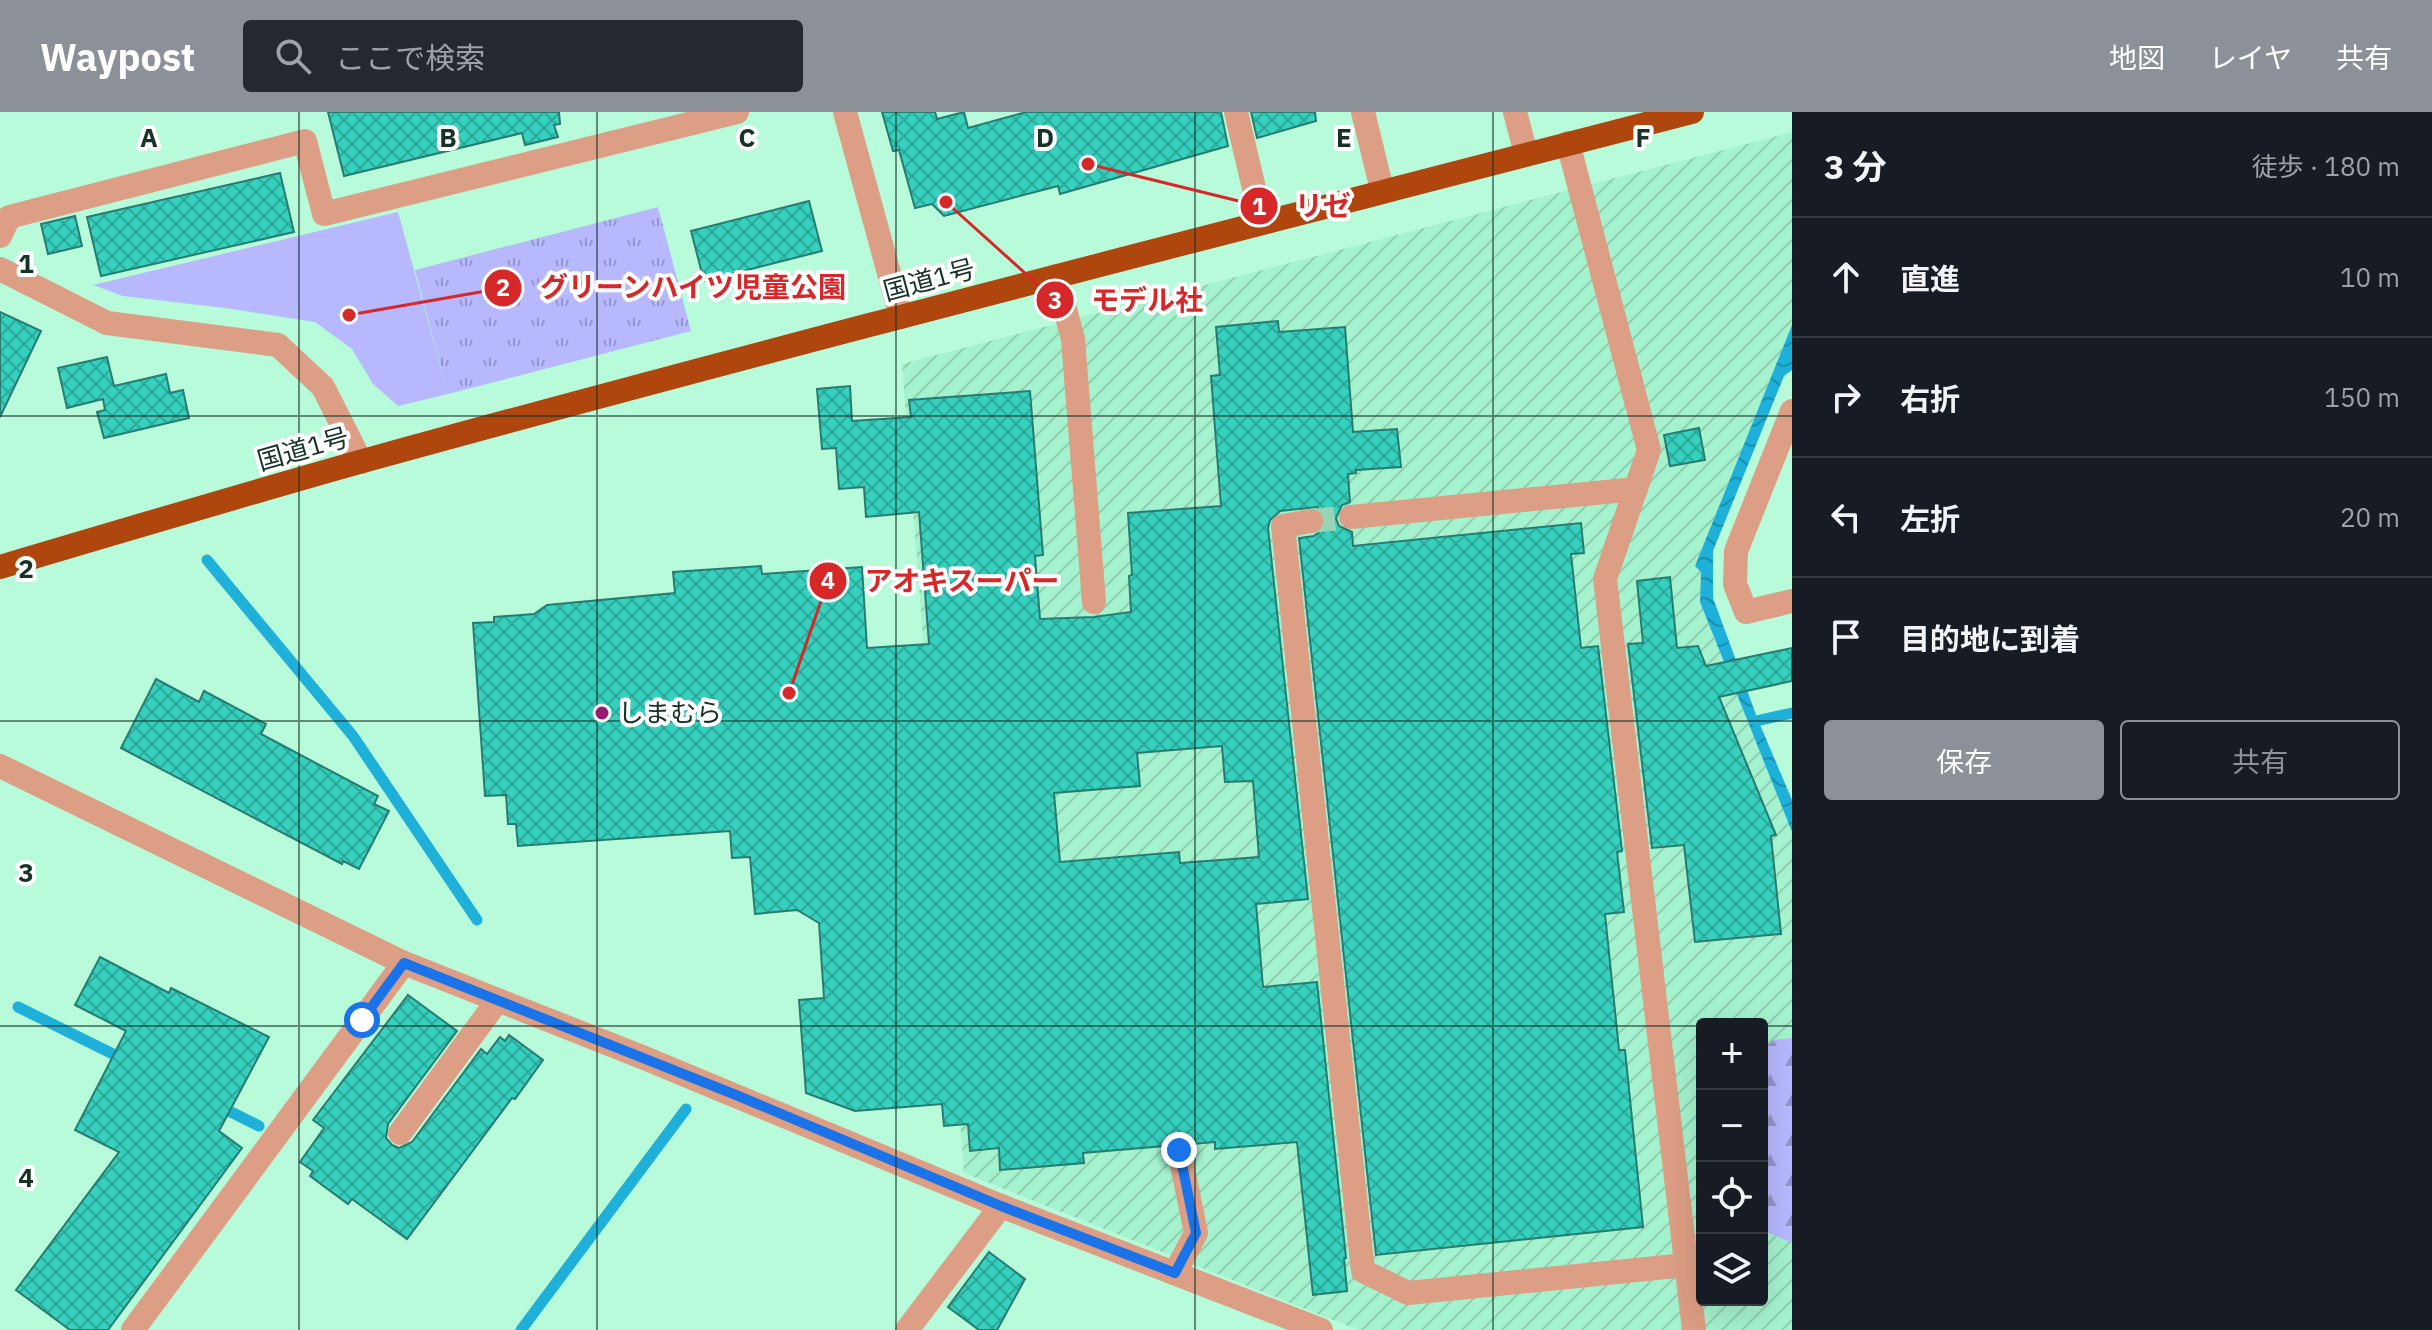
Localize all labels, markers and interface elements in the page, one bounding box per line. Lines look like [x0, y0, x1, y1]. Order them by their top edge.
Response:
search box [243, 20, 803, 92]
text: Waypost [40, 32, 195, 81]
icon: search [271, 34, 315, 78]
text: ここで検索 [335, 38, 485, 77]
text: 地図 [2109, 39, 2165, 76]
text: レイヤ [2209, 39, 2292, 76]
text: 共有 [2336, 39, 2392, 76]
text: A [140, 120, 158, 154]
text: B [439, 120, 457, 154]
text: C [739, 120, 756, 154]
text: D [1036, 120, 1054, 154]
text: E [1336, 120, 1352, 154]
text: F [1635, 120, 1651, 154]
text: 3 分 [1824, 144, 1886, 188]
text: 徒歩 · 180 m [2252, 149, 2400, 183]
callout: リゼ [1239, 180, 1367, 232]
text: リゼ [1295, 187, 1351, 224]
text: 1 [1252, 190, 1266, 222]
text: 1 [18, 246, 34, 280]
street label: 国道1号 [879, 250, 978, 308]
icon: ahead [1824, 255, 1868, 299]
text: 直進 [1900, 259, 1960, 298]
text: 10 m [2340, 260, 2400, 294]
callout: グリーンハイツ児童公園 [483, 262, 863, 314]
text: グリーンハイツ児童公園 [540, 268, 846, 305]
text: 2 [496, 271, 510, 303]
callout: モデル社 [1035, 274, 1219, 326]
text: モデル社 [1091, 281, 1203, 318]
text: 3 [1048, 284, 1062, 316]
icon: right [1824, 375, 1868, 419]
text: 右折 [1900, 379, 1960, 418]
text: 150 m [2324, 380, 2400, 414]
street label: 国道1号 [253, 419, 352, 477]
icon: left [1824, 495, 1868, 539]
text: 左折 [1900, 499, 1960, 538]
text: 20 m [2340, 500, 2400, 534]
text: 2 [18, 551, 34, 585]
callout: アオキスーパー [808, 555, 1076, 607]
text: アオキスーパー [865, 562, 1059, 599]
text: 4 [821, 564, 835, 596]
icon: arrive [1824, 615, 1868, 659]
text: 目的地に到着 [1900, 619, 2080, 658]
place label: しまむら [618, 695, 722, 729]
marker: しまむら [593, 704, 611, 722]
button: 保存 [1824, 720, 2104, 800]
button: 共有 [2120, 720, 2400, 800]
text: 3 [18, 855, 34, 889]
route start [344, 1002, 380, 1038]
map controls [1696, 1018, 1768, 1306]
button: + [1696, 1018, 1768, 1090]
button: − [1696, 1090, 1768, 1162]
route end [1161, 1132, 1197, 1168]
text: 4 [18, 1160, 34, 1194]
button: locate [1696, 1162, 1768, 1234]
button: layers [1696, 1234, 1768, 1306]

